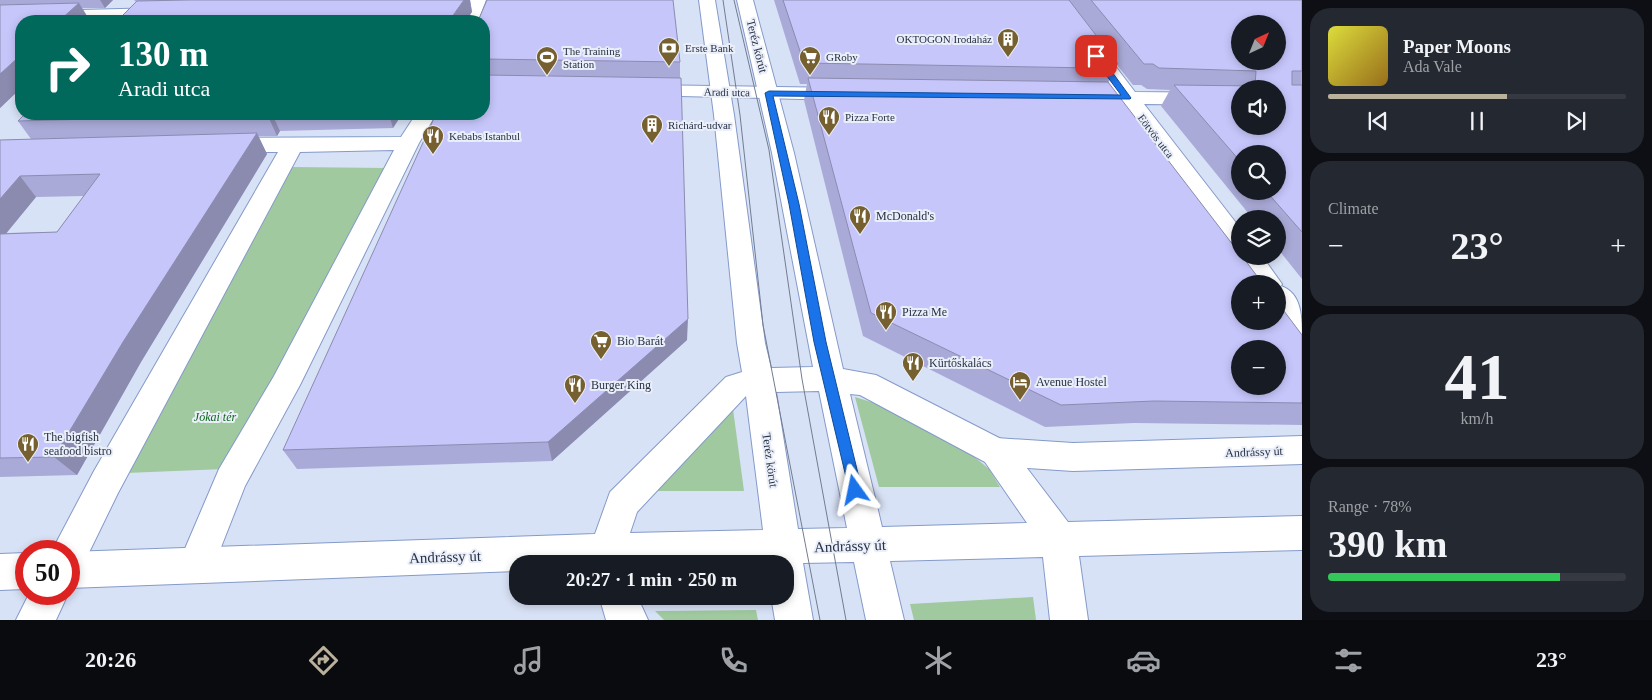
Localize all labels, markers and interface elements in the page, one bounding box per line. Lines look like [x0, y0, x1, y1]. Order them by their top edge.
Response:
north arrow [1231, 15, 1286, 70]
map controls [1231, 15, 1286, 395]
street label: Teréz körút [744, 18, 771, 75]
building icon: OKTOGON Irodaház [996, 27, 1020, 58]
place label: OKTOGON Irodaház [897, 33, 992, 45]
icon: right [35, 35, 100, 100]
text: 130 m [118, 35, 208, 74]
pin [1075, 35, 1117, 77]
bank icon: Erste Bank [657, 36, 681, 67]
text: Paper Moons [1403, 36, 1511, 57]
place label: Erste Bank [685, 42, 734, 54]
icon: arrive [1082, 42, 1110, 70]
sports icon: The Training Station [535, 45, 559, 76]
place label: The Training Station [563, 45, 621, 70]
supermarket icon: GRoby [798, 45, 822, 76]
place label: GRoby [826, 51, 858, 63]
text: Ada Vale [1403, 58, 1462, 75]
text: Aradi utca [118, 76, 210, 101]
button: sound [1231, 80, 1286, 135]
street label: Aradi utca [704, 86, 750, 98]
restaurant icon: Pizza Forte [817, 105, 841, 136]
icon: previous [1364, 107, 1392, 135]
icon: pause [1463, 107, 1491, 135]
icon: next [1562, 107, 1590, 135]
place label: Pizza Forte [845, 111, 895, 123]
street label: Eötvös utca [1136, 112, 1176, 160]
building icon: Richárd-udvar [640, 113, 664, 144]
place label: Richárd-udvar [668, 119, 732, 131]
restaurant icon: Kebabs Istanbul [421, 124, 445, 155]
place label: Kebabs Istanbul [449, 130, 520, 142]
button: search [1231, 145, 1286, 200]
text: Climate [1328, 200, 1379, 217]
restaurant icon: McDonald's [848, 204, 872, 235]
place label: McDonald's [876, 209, 934, 223]
button: layers [1231, 210, 1286, 265]
text: 23° [1450, 225, 1504, 267]
text: − [1328, 230, 1344, 261]
text: + [1610, 230, 1626, 261]
button: + [1231, 275, 1286, 330]
restaurant icon: Pizza Me [874, 300, 898, 331]
place label: Pizza Me [902, 305, 947, 319]
supermarket icon: Bio Barát [589, 329, 613, 360]
place label: Bio Barát [617, 334, 664, 348]
button: − [1231, 340, 1286, 395]
text: 41 [1445, 341, 1510, 413]
restaurant icon: Kürtőskalács [901, 351, 925, 382]
place label: Kürtőskalács [929, 356, 992, 370]
hotel icon: Avenue Hostel [1008, 370, 1032, 401]
restaurant icon: Burger King [563, 373, 587, 404]
place label: Avenue Hostel [1036, 375, 1107, 389]
place label: Burger King [591, 378, 651, 392]
park label: Jókai tér [194, 410, 236, 424]
text: km/h [1461, 410, 1493, 427]
place label: The bigfish seafood bistro [44, 430, 112, 458]
restaurant icon: The bigfish seafood bistro [16, 432, 40, 463]
street label: Teréz körút [759, 432, 781, 489]
street label: Andrássy út [1225, 444, 1284, 460]
position arrow [828, 463, 880, 515]
text: Range · 78% [1328, 498, 1412, 515]
text: 390 km [1328, 523, 1447, 565]
street label: Andrássy út [814, 537, 887, 555]
speed limit sign: 50 [15, 540, 80, 605]
street label: Andrássy út [409, 548, 482, 566]
text: 20:27 · 1 min · 250 m [566, 569, 737, 590]
icon: directions [306, 643, 341, 678]
icon: music [511, 643, 546, 678]
icon: phone [716, 643, 751, 678]
icon: climate [921, 643, 956, 678]
icon: car [1126, 643, 1161, 678]
icon: filters [1331, 643, 1366, 678]
text: 20:26 [85, 647, 136, 672]
text: 23° [1536, 647, 1567, 672]

